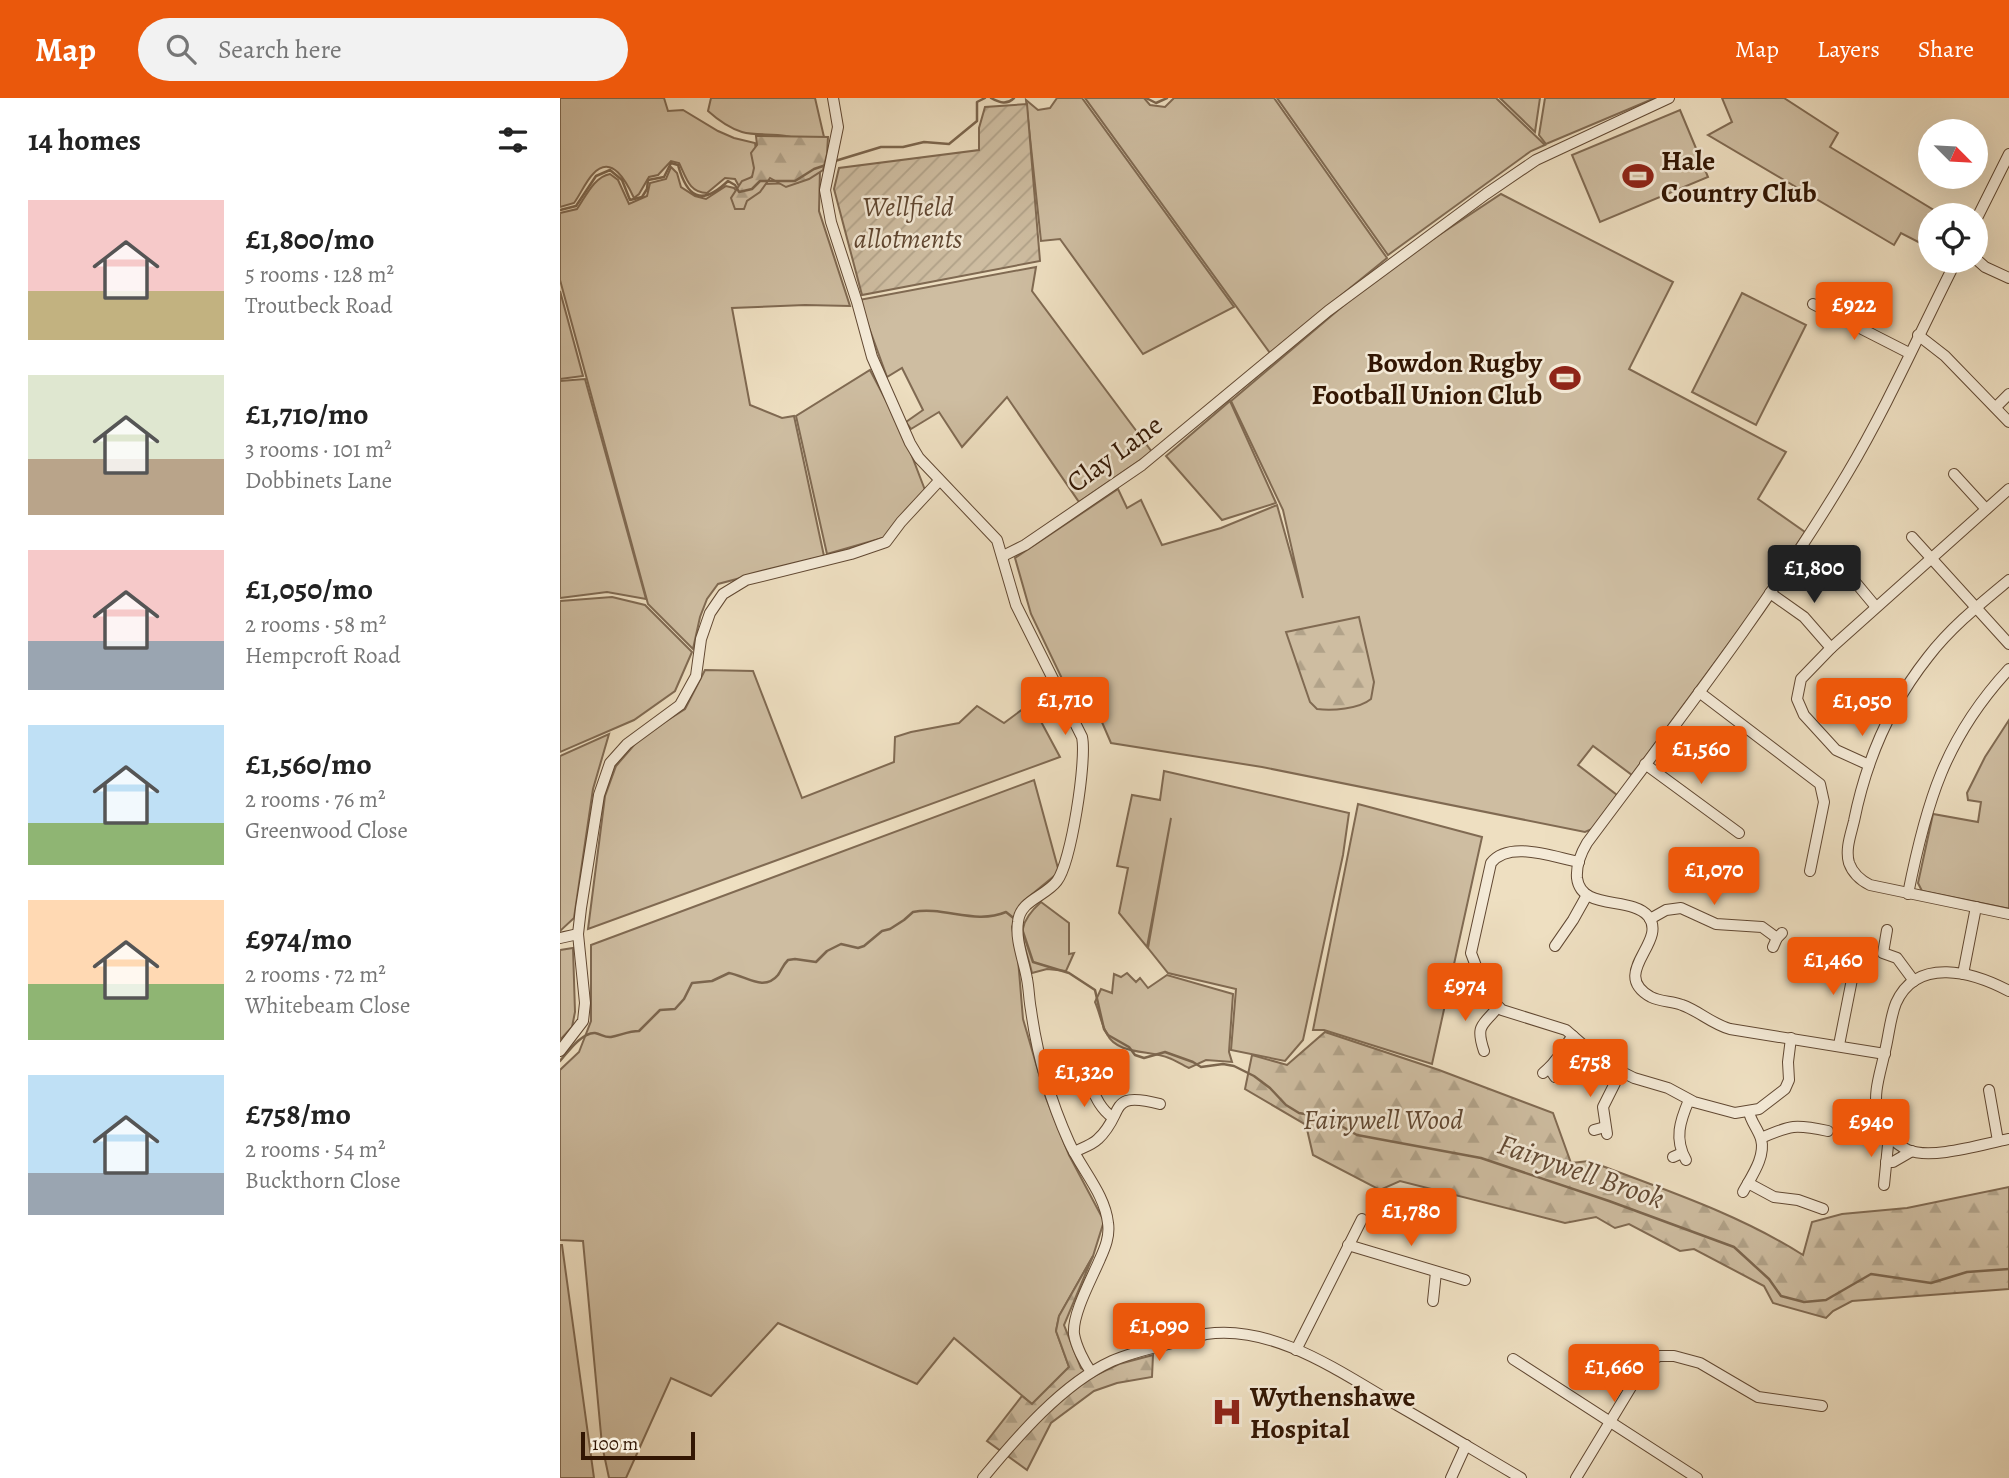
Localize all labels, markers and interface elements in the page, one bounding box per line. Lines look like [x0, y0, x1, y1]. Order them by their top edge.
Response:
search box [138, 18, 628, 81]
text: Map [35, 27, 96, 72]
icon: search [162, 30, 200, 68]
text: Search here [218, 32, 342, 67]
text: Map [1735, 33, 1779, 65]
text: Layers [1817, 33, 1880, 65]
text: Share [1918, 33, 1974, 65]
north arrow [1918, 119, 1988, 189]
map controls [1918, 119, 1988, 273]
text: 14 homes [28, 120, 141, 160]
icon: filters [494, 121, 532, 159]
place label: Hale Country Club [1661, 142, 1817, 212]
sports icon: Hale Country Club [1621, 159, 1655, 193]
park label: Wellfield allotments [854, 188, 963, 258]
button: locate [1918, 203, 1988, 273]
text: £1,800/mo [245, 219, 374, 259]
icon: home [84, 228, 168, 312]
text: 5 rooms · 128 m² [245, 259, 394, 290]
pin: £922 [1813, 282, 1895, 342]
text: £922 [1832, 289, 1876, 320]
text: Troutbeck Road [245, 290, 393, 321]
place label: Bowdon Rugby Football Union Club [1311, 344, 1543, 414]
sports icon: Bowdon Rugby Football Union Club [1548, 361, 1582, 395]
text: £1,710/mo [245, 394, 369, 434]
icon: home [84, 403, 168, 487]
street label: Clay Lane [1059, 406, 1170, 502]
text: 3 rooms · 101 m² [245, 434, 392, 465]
text: Dobbinets Lane [245, 465, 392, 496]
pin: £1,800 [1757, 546, 1871, 605]
text: £1,800 [1784, 552, 1844, 583]
text: £1,050/mo [245, 569, 373, 609]
icon: home [84, 578, 168, 662]
text: 2 rooms · 58 m² [245, 609, 386, 640]
text: Hempcroft Road [245, 640, 401, 671]
pin: £1,710 [1008, 678, 1122, 737]
pin: £1,050 [1805, 678, 1919, 738]
text: £1,710 [1037, 684, 1093, 715]
text: £1,050 [1832, 685, 1892, 716]
pin: £1,560 [1644, 726, 1758, 786]
text: £1,560 [1672, 733, 1730, 764]
text: £1,560/mo [245, 744, 372, 784]
icon: home [84, 753, 168, 837]
text: 2 rooms · 76 m² [245, 784, 386, 815]
text: Greenwood Close [245, 815, 408, 846]
pin: £1,070 [1657, 848, 1771, 907]
text: £1,070 [1684, 854, 1744, 885]
text: £974/mo [245, 919, 352, 959]
icon: home [84, 928, 168, 1012]
pin: £1,460 [1776, 937, 1890, 997]
text: £1,460 [1803, 944, 1863, 975]
text: 2 rooms · 72 m² [245, 959, 386, 990]
pin: £974 [1424, 964, 1506, 1023]
text: £974 [1443, 970, 1487, 1001]
text: Whitebeam Close [245, 990, 410, 1021]
pin: £758 [1549, 1040, 1631, 1099]
text: £758 [1569, 1046, 1611, 1077]
pin: £1,320 [1027, 1049, 1141, 1109]
text: £1,320 [1055, 1056, 1113, 1087]
text: £758/mo [245, 1094, 351, 1134]
pin: £940 [1830, 1100, 1912, 1159]
park label: Fairywell Wood [1303, 1101, 1463, 1139]
icon: home [84, 1103, 168, 1187]
text: £940 [1849, 1106, 1893, 1137]
water label: Fairywell Brook [1492, 1124, 1670, 1218]
text: 2 rooms · 54 m² [245, 1134, 386, 1165]
text: Buckthorn Close [245, 1165, 401, 1196]
pin: £1,780 [1354, 1188, 1468, 1248]
text: £1,780 [1382, 1195, 1440, 1226]
pin: £1,090 [1102, 1304, 1216, 1363]
text: £1,090 [1129, 1310, 1189, 1341]
pin: £1,660 [1557, 1344, 1671, 1404]
text: £1,660 [1584, 1351, 1644, 1382]
place label: Wythenshawe Hospital [1249, 1378, 1415, 1448]
hospital icon: Wythenshawe Hospital [1210, 1395, 1244, 1429]
scale bar [581, 1429, 695, 1461]
text: 100 m [592, 1431, 638, 1457]

